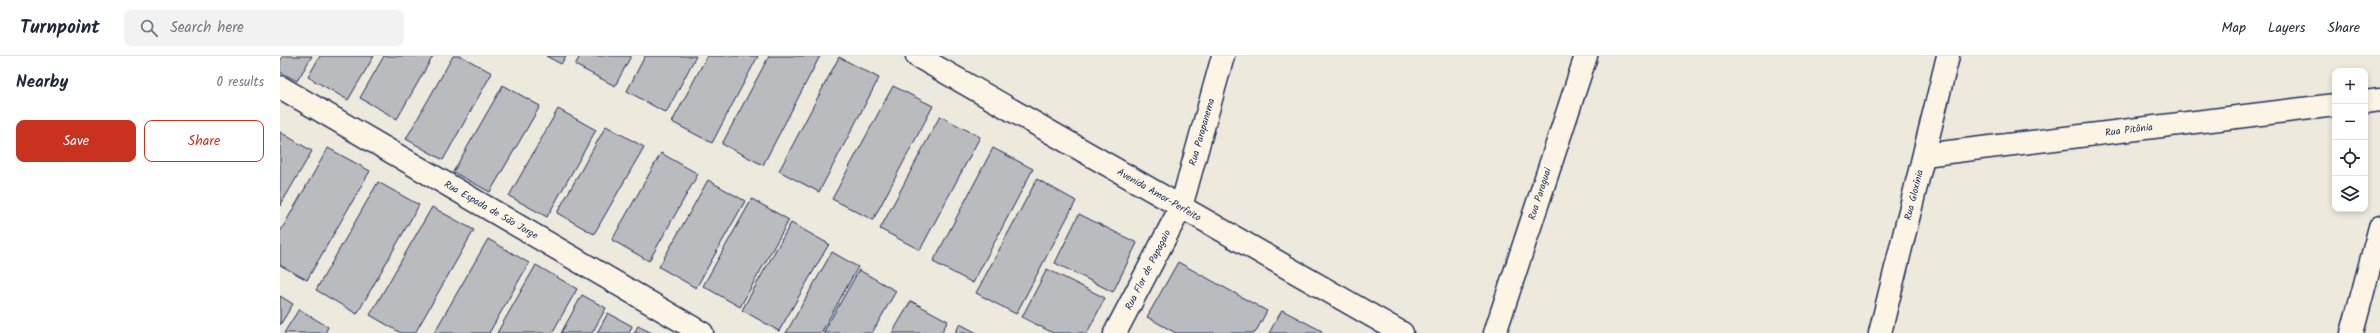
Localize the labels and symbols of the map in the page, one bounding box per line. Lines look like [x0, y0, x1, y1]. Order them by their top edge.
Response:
street label: Rua Parapanema [1185, 96, 1219, 168]
street label: Rua Pitônia [2104, 119, 2154, 141]
street label: Avenida Amor-Perfeito [1114, 164, 1205, 226]
street label: Rua Paraguai [1524, 165, 1556, 222]
street label: Rua Gloxínia [1900, 168, 1928, 222]
street label: Rua Espada de São Jorge [441, 176, 542, 244]
street label: Rua Flor de Papagaio [1121, 227, 1175, 313]

